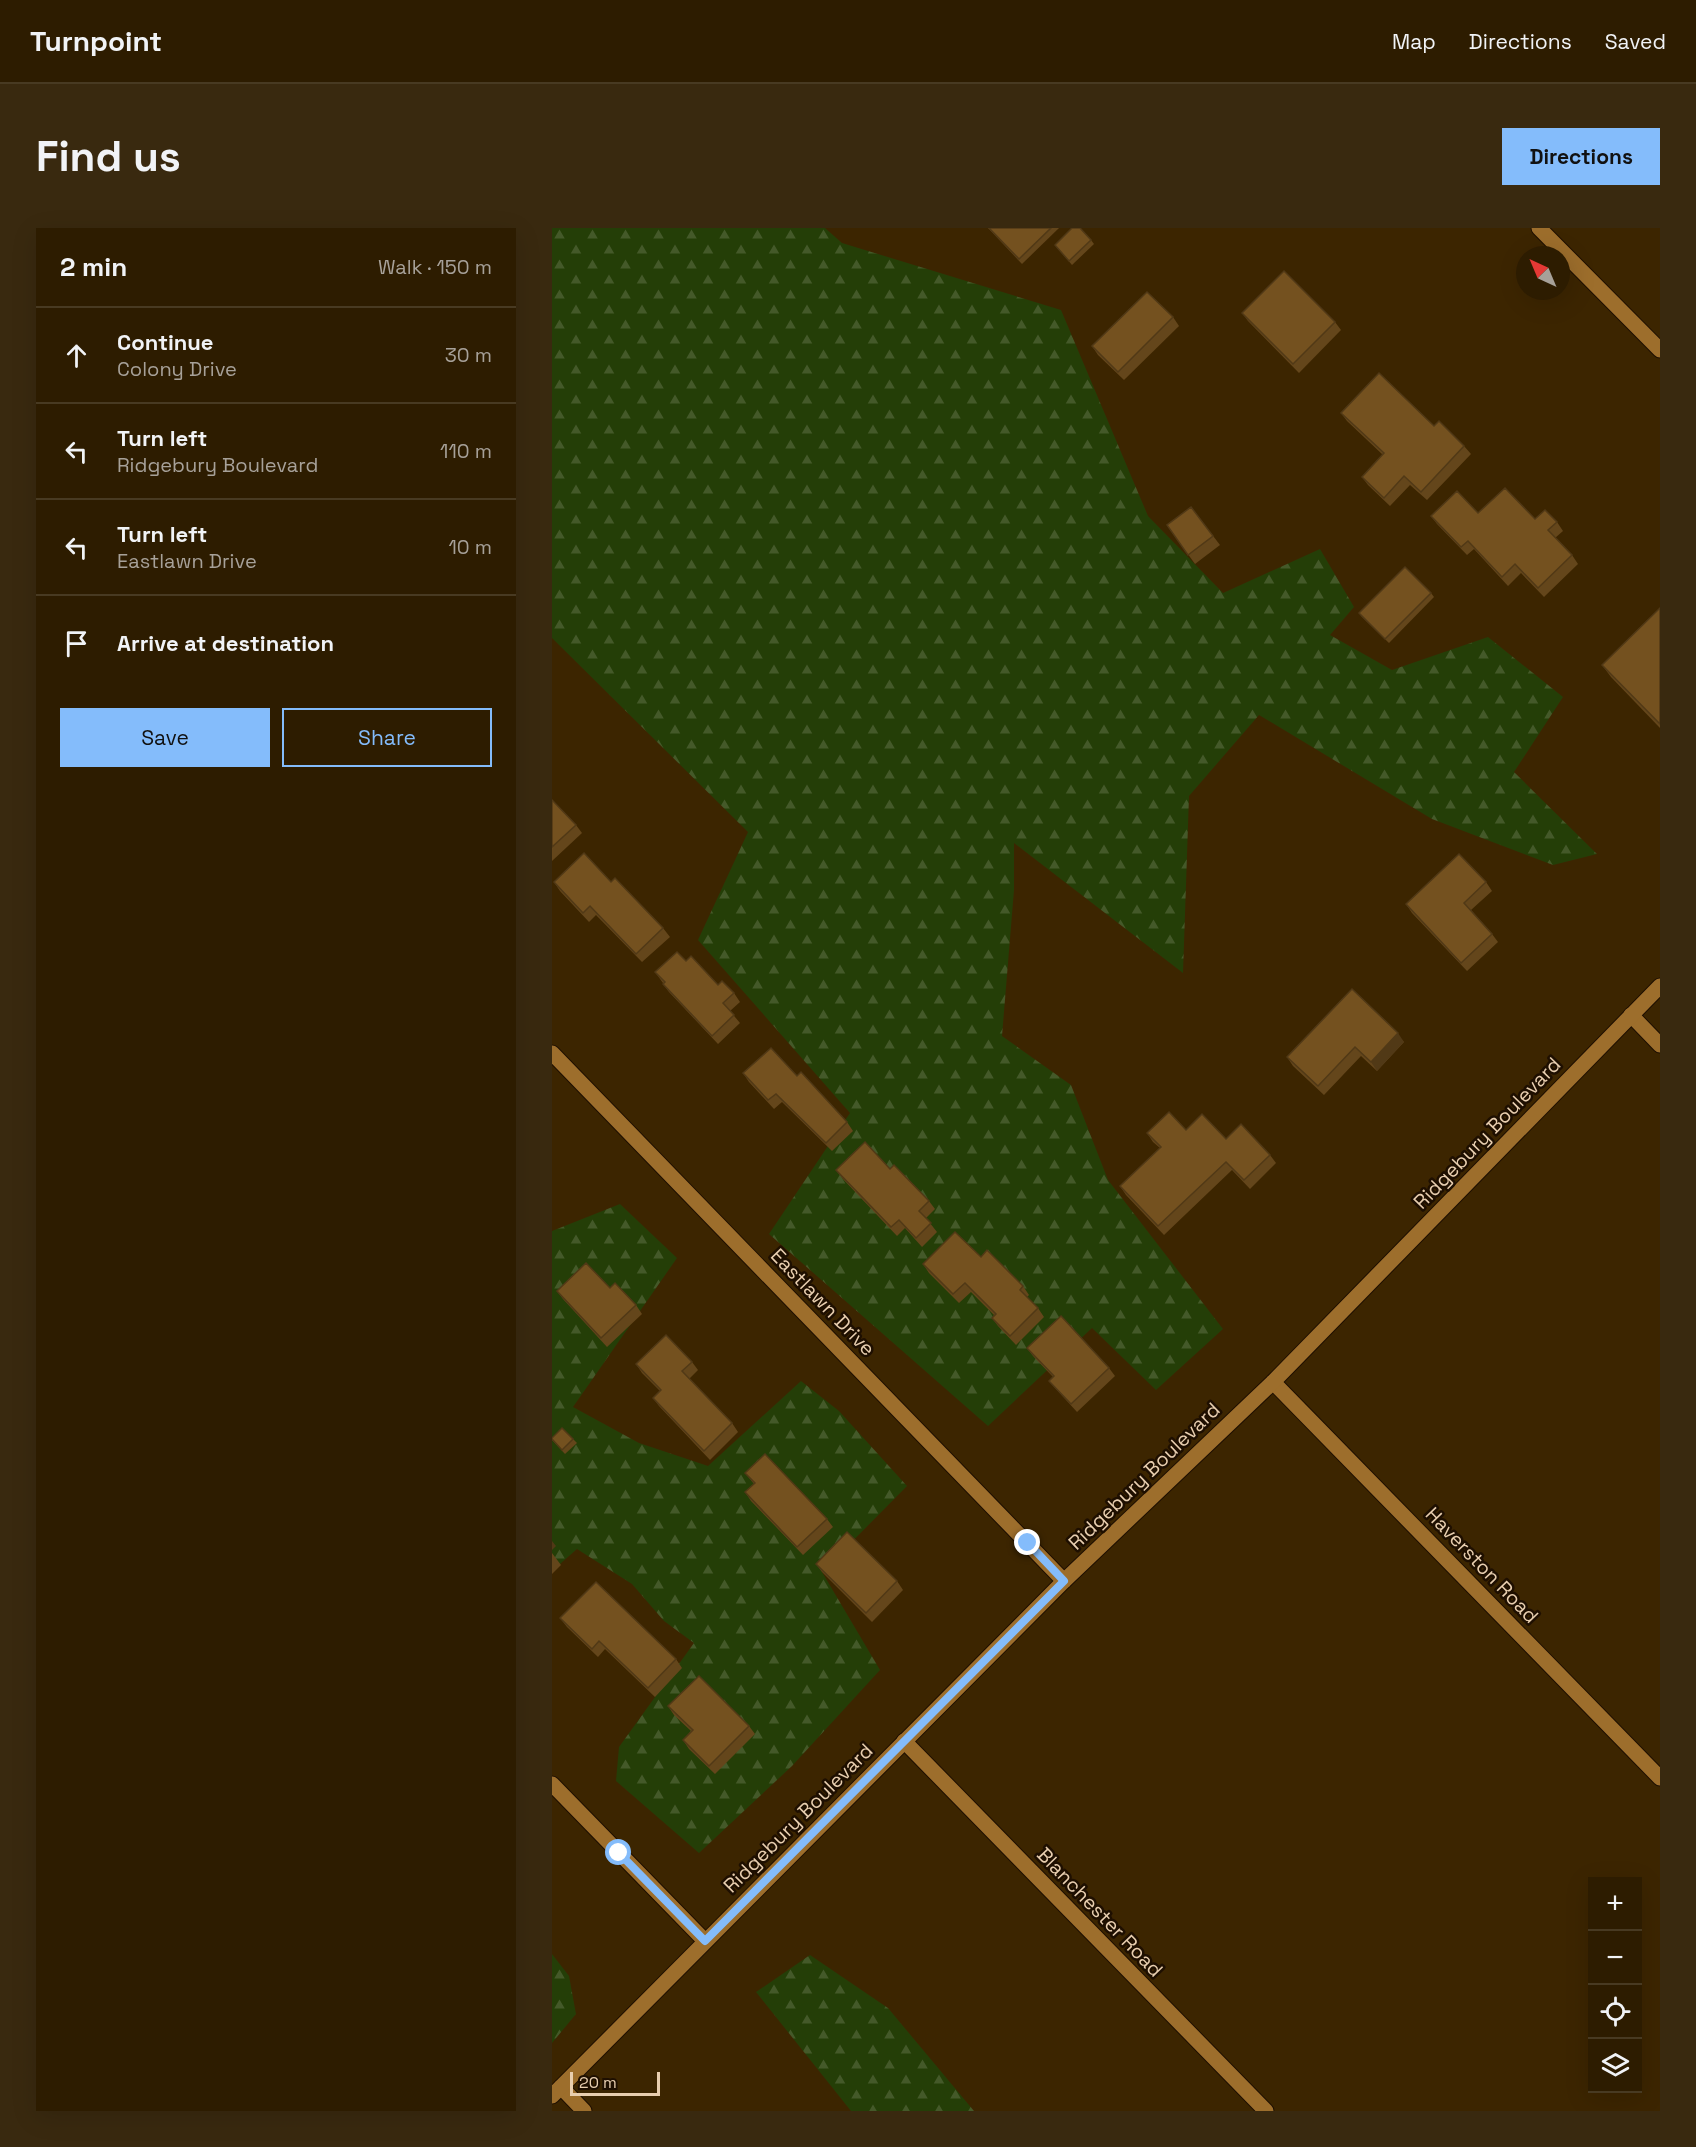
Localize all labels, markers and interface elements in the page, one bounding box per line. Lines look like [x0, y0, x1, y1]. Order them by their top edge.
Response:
text: Turnpoint [30, 23, 162, 59]
text: Map [1392, 28, 1436, 55]
text: Directions [1469, 28, 1572, 55]
text: Saved [1605, 28, 1666, 55]
button: Directions [1502, 128, 1660, 185]
text: Find us [36, 130, 181, 183]
north arrow [1516, 246, 1570, 300]
text: 2 min [60, 250, 127, 284]
text: Walk · 150 m [378, 254, 492, 280]
text: Continue [117, 328, 213, 356]
icon: ahead [60, 339, 93, 372]
text: 30 m [445, 342, 492, 368]
text: Colony Drive [117, 356, 237, 382]
text: Turn left [117, 424, 207, 452]
icon: left [60, 435, 93, 468]
text: 110 m [440, 438, 492, 464]
text: Ridgebury Boulevard [117, 452, 318, 478]
text: Turn left [117, 520, 207, 548]
icon: left [60, 531, 93, 564]
text: 10 m [448, 534, 492, 560]
text: Eastlawn Drive [117, 548, 257, 574]
icon: arrive [60, 627, 93, 660]
text: Arrive at destination [117, 629, 334, 657]
button: Save [60, 708, 270, 767]
button: Share [282, 708, 492, 767]
street label: Ridgebury Boulevard [1408, 1052, 1566, 1214]
street label: Eastlawn Drive [765, 1243, 881, 1361]
street label: Ridgebury Boulevard [1063, 1397, 1225, 1555]
street label: Haverston Road [1420, 1501, 1544, 1629]
route end [1014, 1529, 1040, 1555]
street label: Ridgebury Boulevard [718, 1738, 878, 1898]
route start [605, 1839, 631, 1865]
street label: Blanchester Road [1031, 1842, 1169, 1982]
map controls [1588, 1877, 1642, 2093]
button: + [1588, 1877, 1642, 1931]
button: − [1588, 1931, 1642, 1985]
button: locate [1588, 1985, 1642, 2039]
button: layers [1588, 2039, 1642, 2093]
scale bar [570, 2069, 660, 2096]
text: 20 m [579, 2072, 617, 2093]

